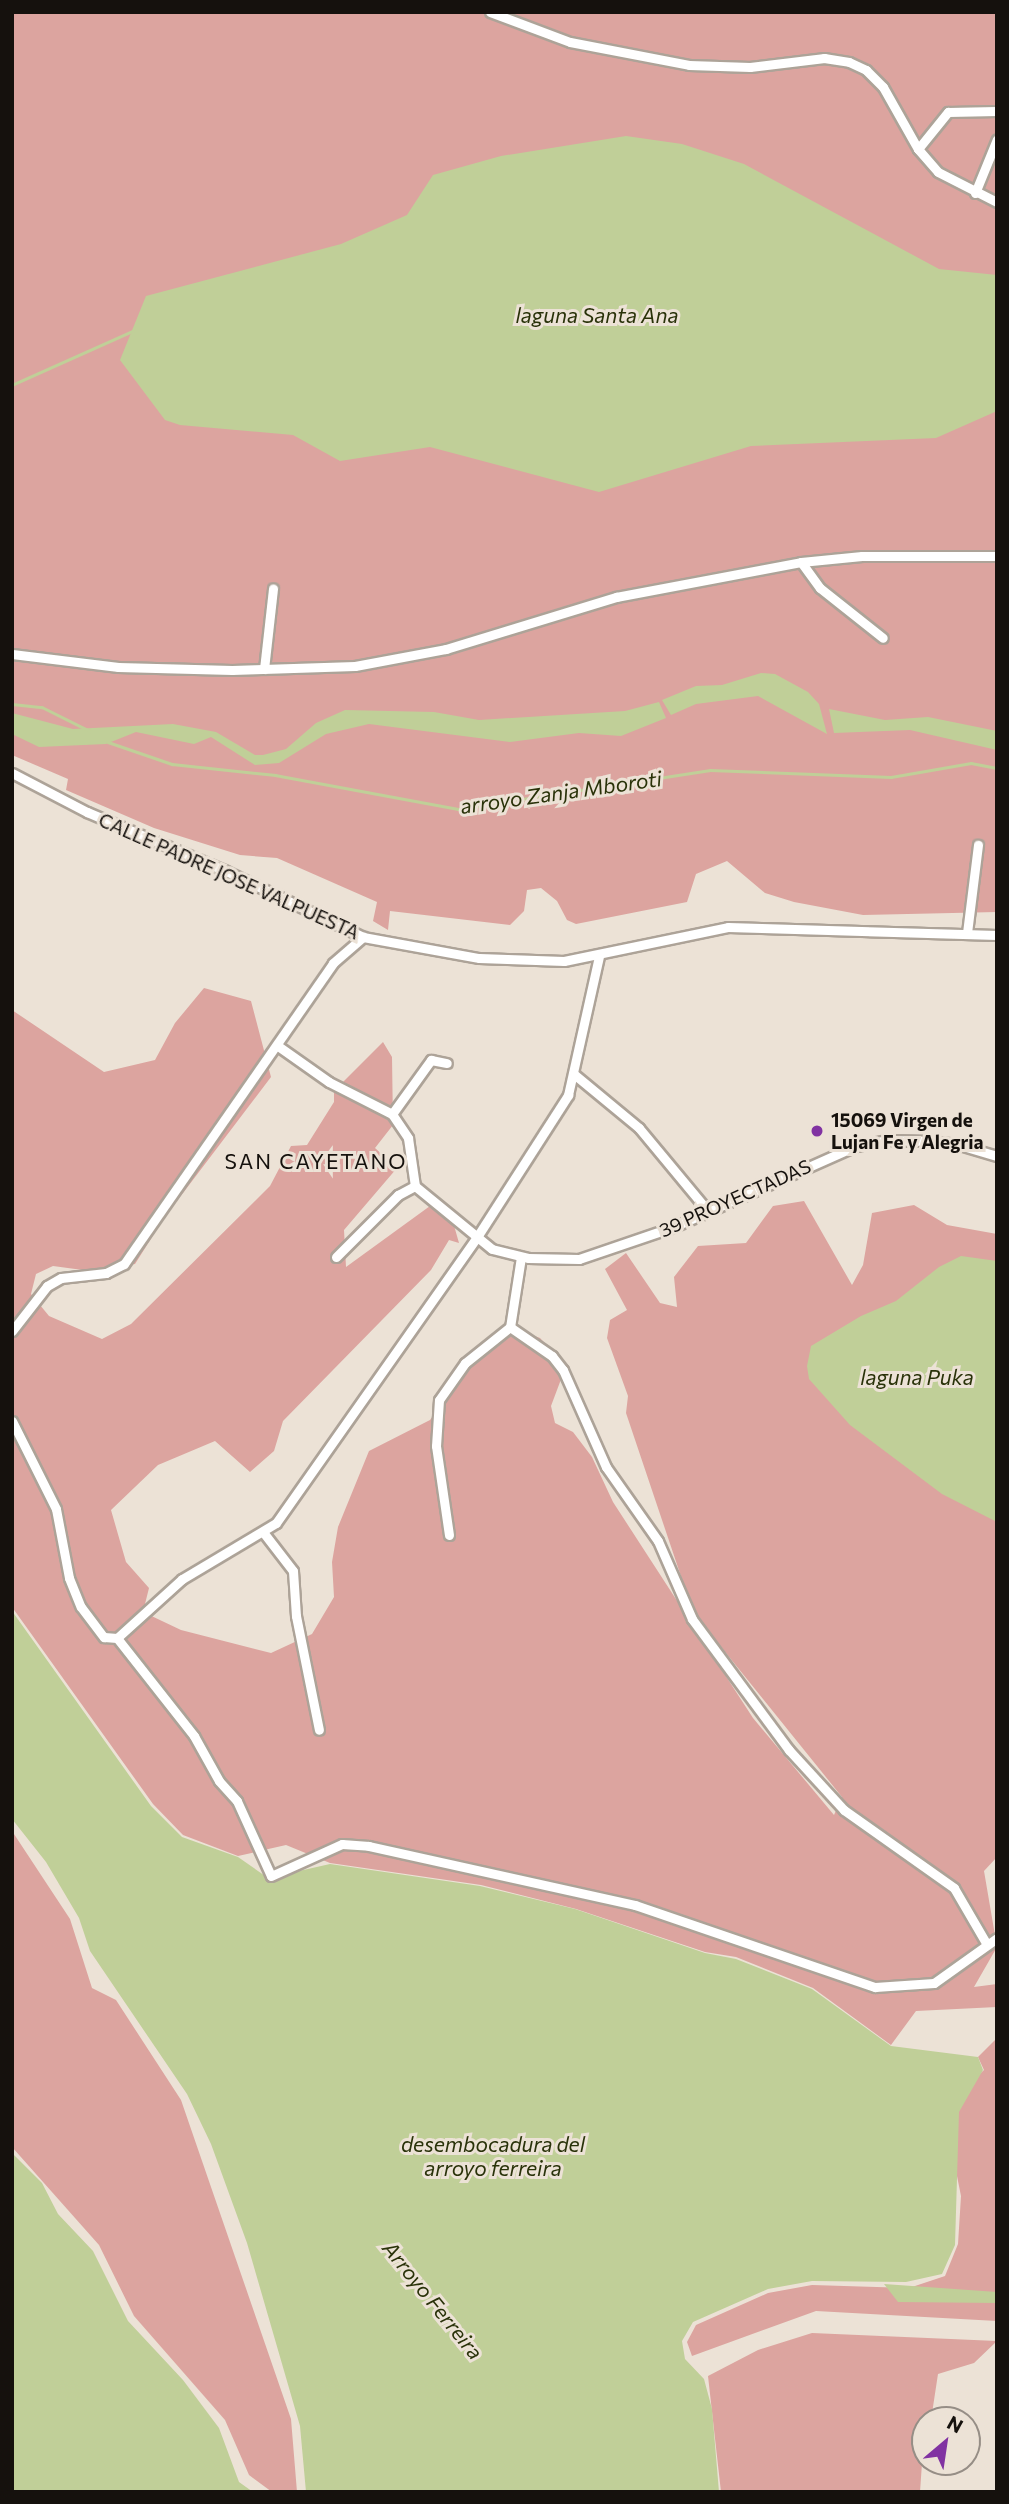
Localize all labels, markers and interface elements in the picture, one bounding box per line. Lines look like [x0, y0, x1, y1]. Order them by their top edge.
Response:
water label: laguna Santa Ana [516, 302, 678, 328]
water label: arroyo Zanja Mboroti [459, 765, 663, 819]
street label: CALLE PADRE JOSE VALPUESTA [95, 808, 363, 944]
place label: 15069 Virgen de Lujan Fe y Alegria [831, 1109, 984, 1153]
marker: 15069 Virgen de Lujan Fe y Alegria [809, 1123, 825, 1139]
district label: SAN CAYETANO [226, 1148, 406, 1174]
street label: 39 PROYECTADAS [656, 1154, 814, 1242]
water label: laguna Puka [860, 1364, 974, 1390]
water label: desembocadura del arroyo ferreira [401, 2131, 585, 2181]
water label: Arroyo Ferreira [378, 2236, 488, 2364]
north arrow [911, 2406, 981, 2476]
text: N [944, 2410, 967, 2437]

